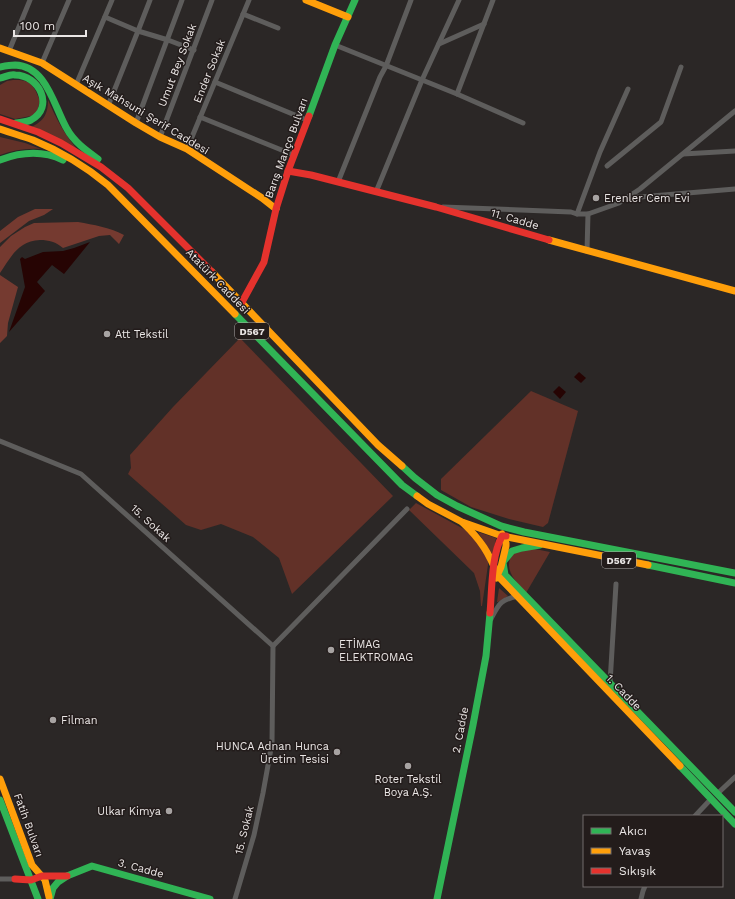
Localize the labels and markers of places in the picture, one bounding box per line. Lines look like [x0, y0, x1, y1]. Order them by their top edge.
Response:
place label: Erenler Cem Evi [604, 192, 690, 205]
marker: Erenler Cem Evi [591, 193, 601, 203]
place label: Att Tekstil [115, 328, 169, 341]
marker: Att Tekstil [102, 329, 112, 339]
place label: ETİMAG ELEKTROMAG [339, 637, 413, 664]
marker: ETİMAG ELEKTROMAG [326, 645, 336, 655]
place label: Filman [61, 714, 98, 727]
marker: Filman [48, 715, 58, 725]
place label: HUNCA Adnan Hunca Üretim Tesisi [216, 740, 329, 766]
marker: HUNCA Adnan Hunca Üretim Tesisi [332, 747, 342, 757]
marker: Roter Tekstil Boya A.Ş. [403, 761, 413, 771]
place label: Roter Tekstil Boya A.Ş. [375, 773, 442, 799]
place label: Ulkar Kimya [97, 805, 161, 818]
marker: Ulkar Kimya [164, 806, 174, 816]

